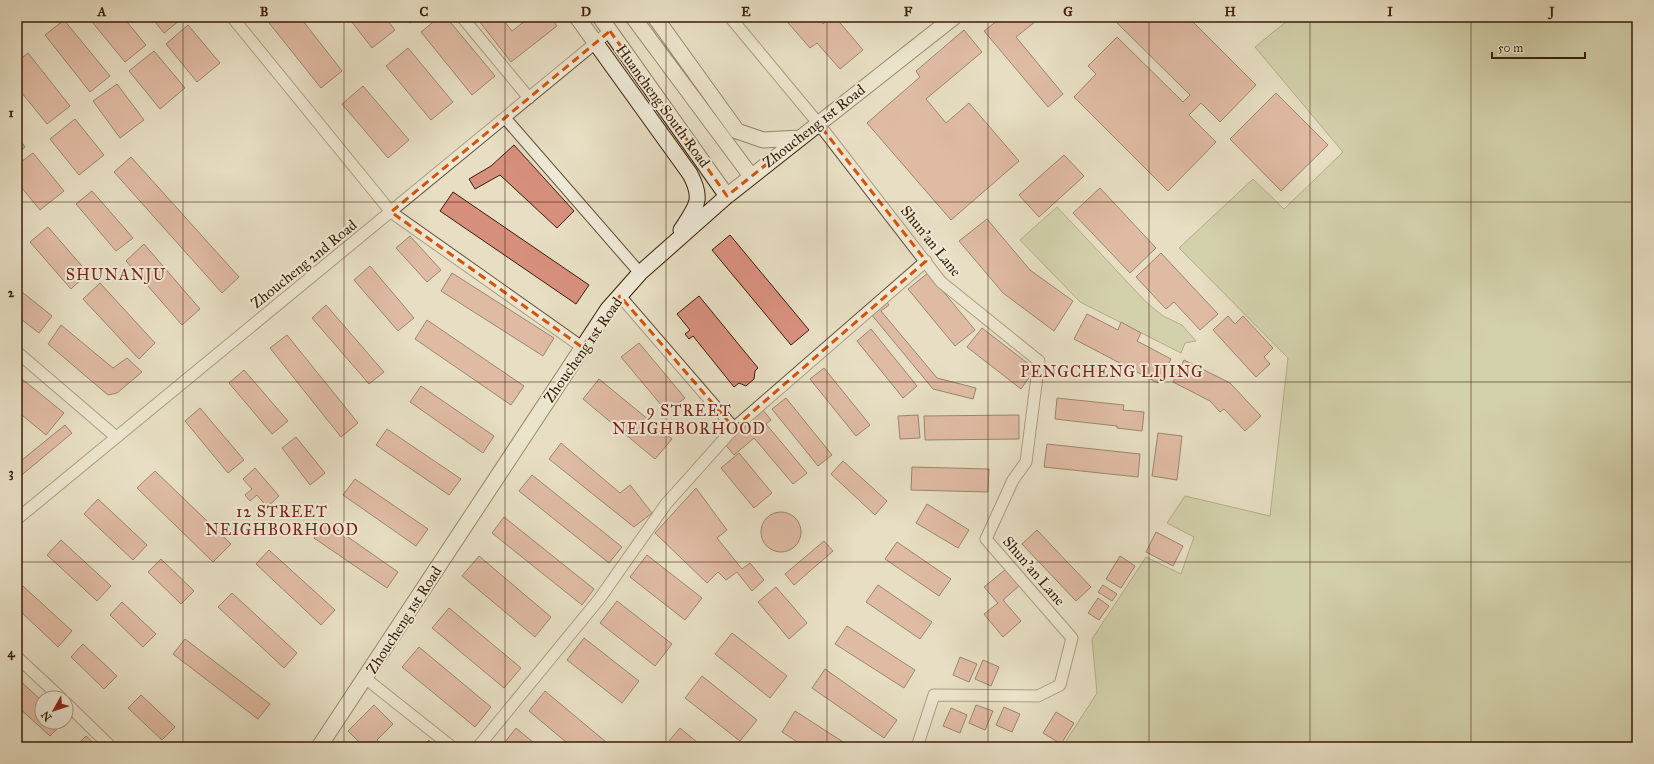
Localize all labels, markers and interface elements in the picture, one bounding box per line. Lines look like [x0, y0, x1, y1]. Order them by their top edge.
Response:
text: A [97, 4, 107, 20]
text: B [260, 4, 269, 20]
text: C [420, 4, 429, 20]
text: D [581, 4, 591, 20]
text: E [741, 4, 751, 20]
text: F [904, 4, 913, 20]
text: G [1063, 4, 1073, 20]
text: H [1224, 4, 1236, 20]
text: I [1387, 4, 1393, 20]
text: J [1547, 4, 1555, 20]
scale bar [1492, 34, 1585, 60]
street label: Huancheng South Road [612, 41, 714, 171]
text: 50 m [1498, 41, 1523, 55]
street label: Zhoucheng 1st Road [759, 80, 869, 171]
text: 1 [8, 105, 14, 121]
street label: Shun'an Lane [897, 202, 965, 280]
street label: Zhoucheng 2nd Road [248, 216, 361, 312]
district label: SHUNANJU [66, 265, 166, 285]
text: 2 [8, 285, 15, 301]
street label: Zhoucheng 1st Road [540, 294, 626, 406]
district label: PENGCHENG LIJING [1020, 362, 1204, 382]
district label: 9 STREET NEIGHBORHOOD [612, 401, 766, 438]
text: 3 [8, 465, 14, 481]
district label: 12 STREET NEIGHBORHOOD [205, 502, 359, 539]
street label: Shun'an Lane [999, 533, 1069, 609]
street label: Zhoucheng 1st Road [363, 563, 446, 677]
text: 4 [7, 645, 15, 661]
north arrow [34, 690, 74, 730]
text: N [38, 708, 55, 724]

